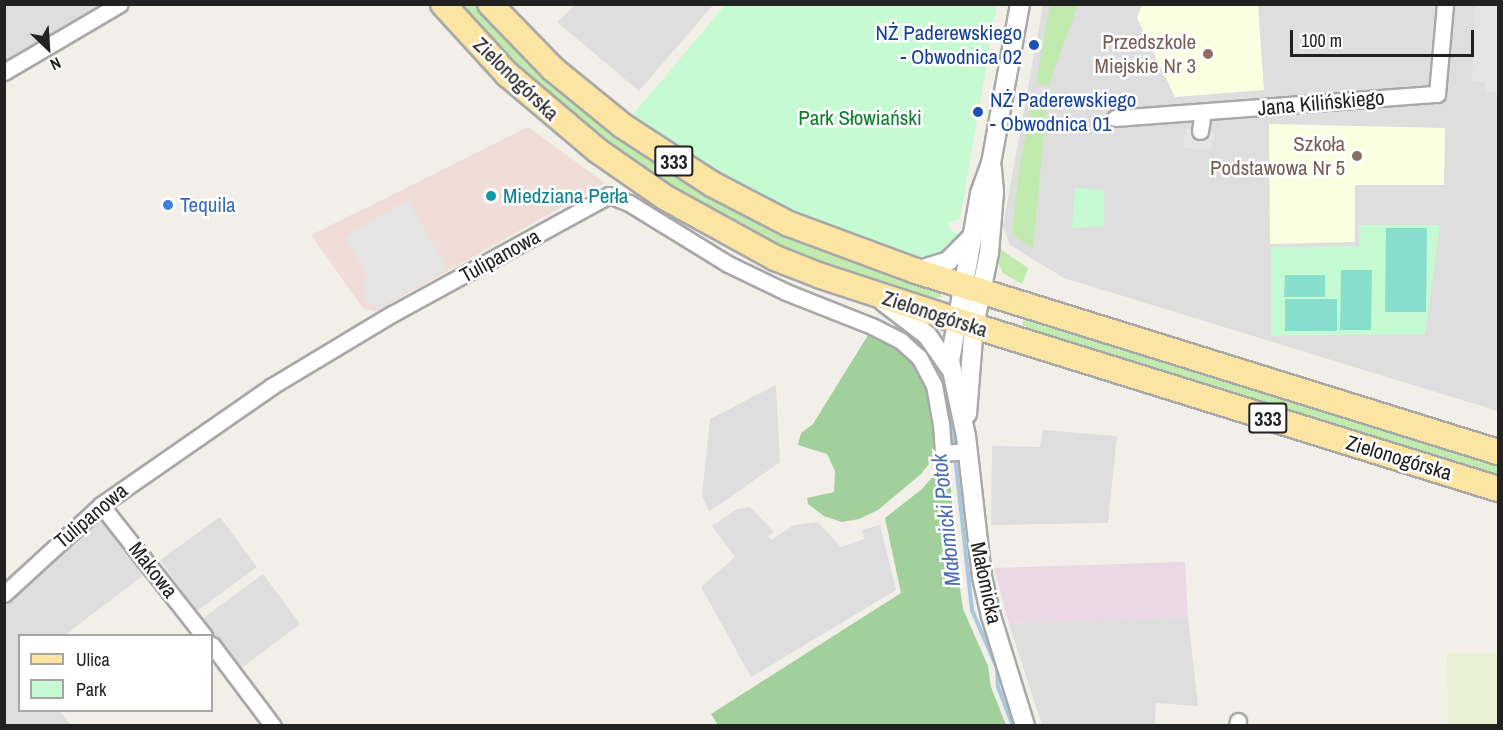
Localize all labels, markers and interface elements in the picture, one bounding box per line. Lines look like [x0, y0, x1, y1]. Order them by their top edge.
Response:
north arrow [18, 18, 78, 78]
scale bar [1293, 18, 1478, 56]
place label: NŻ Paderewskiego - Obwodnica 02 [876, 20, 1022, 70]
text: 100 m [1301, 28, 1342, 53]
place label: Przedszkole Miejskie Nr 3 [1095, 29, 1196, 79]
street label: Zielonogórska [468, 32, 564, 126]
marker: NŻ Paderewskiego - Obwodnica 02 [1027, 38, 1041, 52]
marker: Przedszkole Miejskie Nr 3 [1201, 47, 1215, 61]
text: N [47, 52, 65, 76]
street label: Jana Kilińskiego [1256, 85, 1386, 121]
place label: NŻ Paderewskiego - Obwodnica 01 [990, 87, 1136, 137]
park label: Park Słowiański [798, 105, 922, 131]
marker: NŻ Paderewskiego - Obwodnica 01 [971, 105, 985, 119]
place label: Szkoła Podstawowa Nr 5 [1210, 131, 1345, 181]
road number: 333 [653, 144, 695, 178]
marker: Szkoła Podstawowa Nr 5 [1350, 149, 1364, 163]
place label: Miedziana Perła [503, 183, 628, 209]
marker: Miedziana Perła [484, 189, 498, 203]
place label: Tequila [180, 192, 236, 218]
marker: Tequila [161, 198, 175, 212]
street label: Tulipanowa [456, 224, 544, 288]
street label: Zielonogórska [879, 285, 991, 343]
road number: 333 [1247, 401, 1289, 435]
street label: Zielonogórska [1343, 430, 1455, 486]
water label: Małomicki Potok [926, 452, 966, 588]
street label: Tulipanowa [49, 478, 133, 554]
street label: Makowa [123, 537, 183, 603]
street label: Małomicka [965, 540, 1007, 626]
legend [18, 634, 213, 712]
text: Ulica [76, 647, 110, 672]
text: Park [76, 677, 106, 702]

